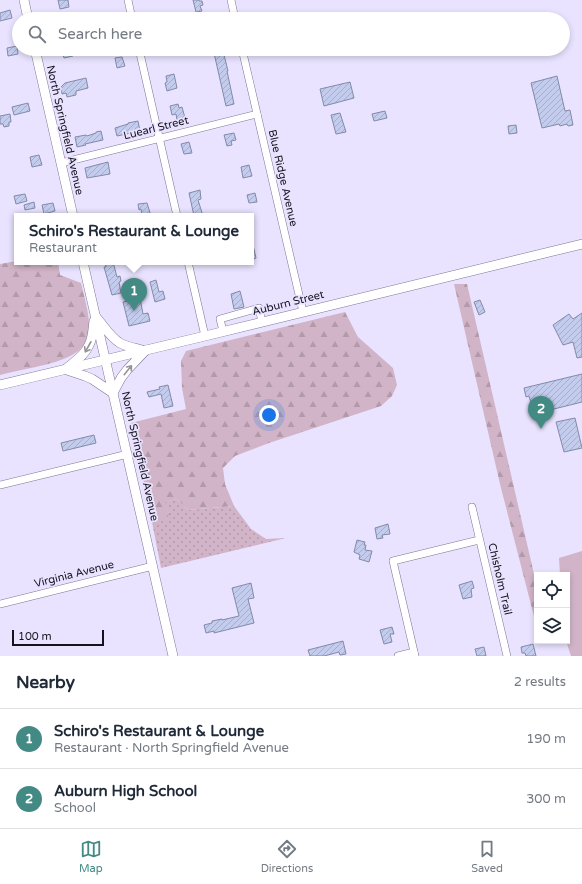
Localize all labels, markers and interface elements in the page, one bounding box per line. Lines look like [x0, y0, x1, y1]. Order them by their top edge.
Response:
search box [12, 12, 570, 56]
icon: search [26, 23, 48, 45]
text: Search here [58, 25, 142, 43]
street label: North Springfield Avenue [44, 64, 86, 196]
street label: Luearl Street [122, 114, 190, 142]
street label: Blue Ridge Avenue [266, 128, 300, 228]
popup [14, 213, 254, 265]
text: Schiro's Restaurant & Lounge [29, 222, 239, 240]
text: Restaurant [29, 240, 97, 256]
pin: 1 [121, 278, 147, 311]
street label: Auburn Street [251, 288, 325, 318]
one-way arrow [83, 340, 91, 352]
one-way arrow [123, 365, 132, 376]
street label: North Springfield Avenue [119, 390, 161, 522]
pin: 2 [528, 396, 554, 429]
your location [259, 405, 279, 425]
street label: Chisholm Trail [485, 542, 515, 616]
street label: Virginia Avenue [33, 558, 115, 590]
map controls [534, 572, 570, 644]
button: locate [534, 572, 570, 608]
button: layers [534, 608, 570, 644]
scale bar [12, 628, 104, 647]
text: 100 m [18, 630, 52, 643]
text: Nearby [16, 672, 75, 693]
text: 2 results [514, 674, 566, 690]
text: Schiro's Restaurant & Lounge [54, 722, 264, 740]
text: 1 [25, 731, 33, 747]
text: 190 m [526, 731, 566, 747]
text: Restaurant · North Springfield Avenue [54, 740, 289, 756]
text: Auburn High School [54, 782, 197, 800]
text: 2 [25, 791, 33, 807]
text: 300 m [526, 791, 566, 807]
text: School [54, 800, 96, 816]
tab: Map [79, 838, 103, 875]
tab: Directions [261, 838, 313, 875]
tab: Saved [471, 838, 503, 875]

